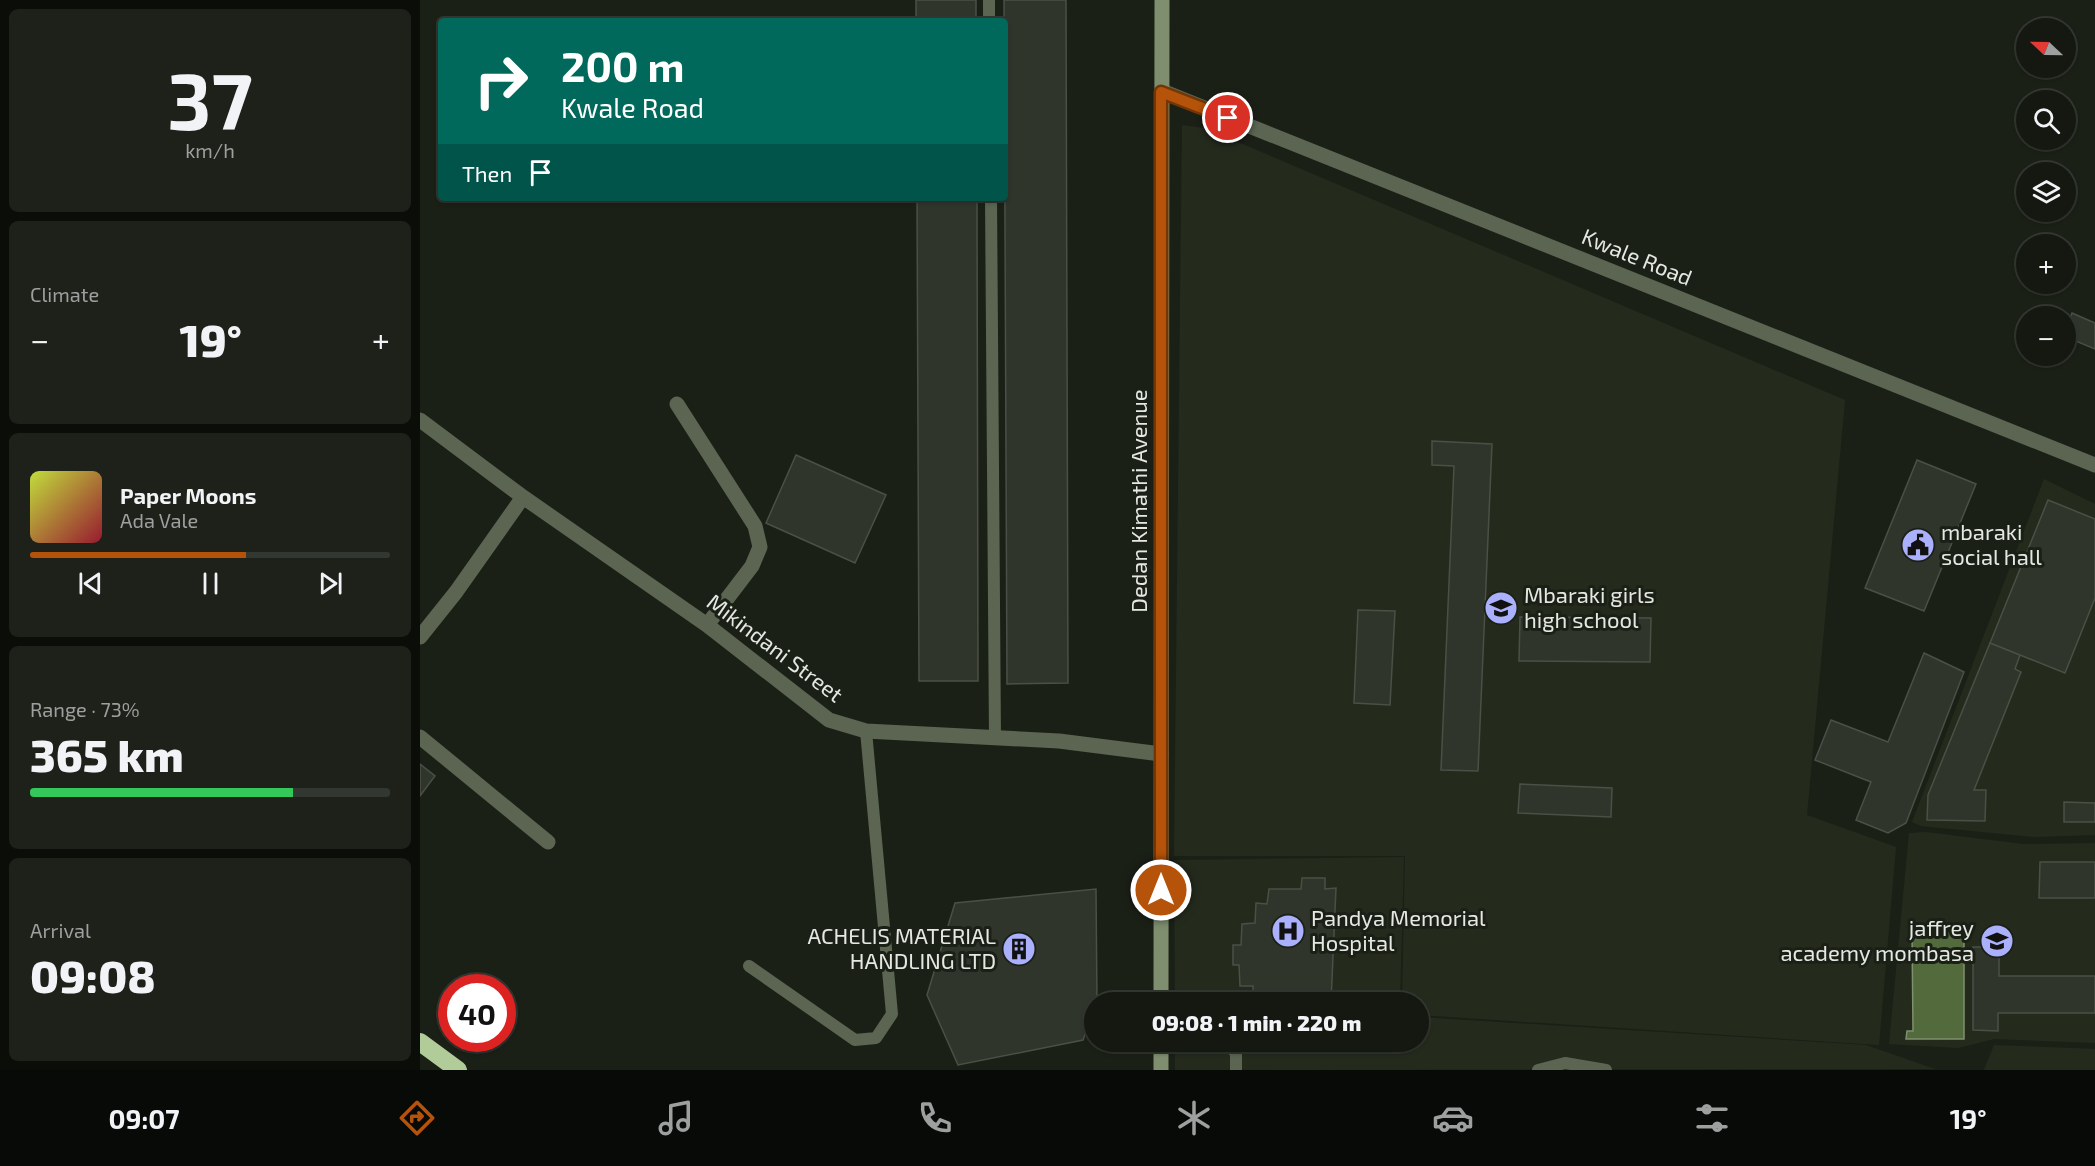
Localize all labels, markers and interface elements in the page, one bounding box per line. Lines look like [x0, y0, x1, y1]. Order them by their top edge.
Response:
north arrow [2016, 18, 2076, 78]
map controls [2016, 18, 2076, 366]
text: 200 m [561, 40, 684, 90]
icon: right [462, 42, 540, 120]
text: 37 [167, 52, 253, 146]
button: search [2016, 90, 2076, 150]
text: Kwale Road [561, 91, 704, 123]
pin [1202, 92, 1253, 143]
icon: arrive [1211, 101, 1244, 134]
text: km/h [185, 138, 235, 162]
icon: arrive [524, 156, 557, 189]
text: Then [462, 160, 512, 186]
button: layers [2016, 162, 2076, 222]
street label: Kwale Road [1578, 222, 1696, 290]
button: + [2016, 234, 2076, 294]
text: Climate [30, 282, 99, 306]
button: − [2016, 306, 2076, 366]
text: 19° [179, 312, 242, 366]
text: − [30, 319, 49, 359]
text: + [372, 319, 390, 359]
street label: Dedan Kimathi Avenue [1125, 389, 1151, 613]
text: Paper Moons [120, 482, 256, 508]
text: Ada Vale [120, 508, 198, 532]
place label: mbaraki social hall [1941, 518, 2042, 569]
public building icon: mbaraki social hall [1900, 527, 1936, 563]
icon: previous [74, 567, 107, 600]
icon: pause [194, 567, 227, 600]
icon: next [314, 567, 347, 600]
place label: Mbaraki girls high school [1524, 581, 1655, 632]
street label: Mikindani Street [703, 588, 849, 707]
school or university icon: Mbaraki girls high school [1483, 590, 1519, 626]
text: Range · 73% [30, 697, 140, 721]
text: 365 km [30, 727, 184, 781]
position arrow [1129, 858, 1193, 922]
place label: Pandya Memorial Hospital [1311, 904, 1486, 955]
hospital icon: Pandya Memorial Hospital [1270, 913, 1306, 949]
place label: jaffrey academy mombasa [1780, 914, 1974, 965]
text: Arrival [30, 918, 91, 942]
place label: ACHELIS MATERIAL HANDLING LTD [807, 922, 996, 973]
school or university icon: jaffrey academy mombasa [1979, 923, 2015, 959]
building icon: ACHELIS MATERIAL HANDLING LTD [1001, 931, 1037, 967]
text: 09:08 [30, 948, 156, 1002]
speed limit sign: 40 [438, 974, 516, 1052]
text: 09:08 · 1 min · 220 m [1152, 1009, 1361, 1035]
icon: directions [396, 1097, 438, 1139]
icon: music [655, 1097, 697, 1139]
icon: phone [914, 1097, 956, 1139]
icon: climate [1173, 1097, 1215, 1139]
icon: car [1432, 1097, 1474, 1139]
icon: filters [1691, 1097, 1733, 1139]
text: 09:07 [108, 1102, 180, 1134]
text: 19° [1950, 1102, 1987, 1134]

